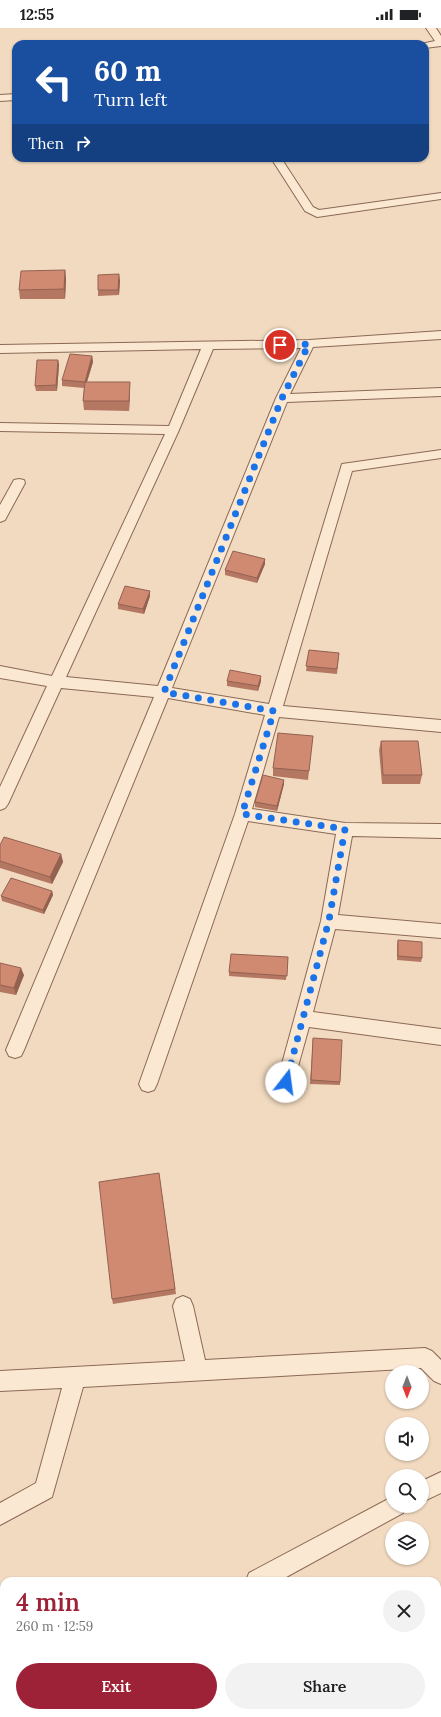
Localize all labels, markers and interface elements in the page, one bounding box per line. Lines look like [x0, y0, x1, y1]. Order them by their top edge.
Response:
text: 12:55 [20, 5, 54, 24]
text: 60 m [94, 53, 161, 89]
icon: left [28, 56, 80, 108]
text: Turn left [94, 88, 167, 111]
icon: right [72, 132, 94, 154]
text: Then [28, 134, 64, 153]
pin [263, 328, 297, 362]
icon: arrive [269, 334, 291, 356]
position arrow [265, 1061, 307, 1103]
north arrow [385, 1365, 429, 1409]
map controls [385, 1365, 429, 1565]
button: sound [385, 1417, 429, 1461]
button: search [385, 1469, 429, 1513]
button: layers [385, 1521, 429, 1565]
text: 4 min [16, 1587, 80, 1618]
button: close [383, 1590, 425, 1632]
text: 260 m · 12:59 [16, 1618, 93, 1635]
button: Exit [16, 1663, 217, 1709]
button: Share [225, 1663, 425, 1709]

